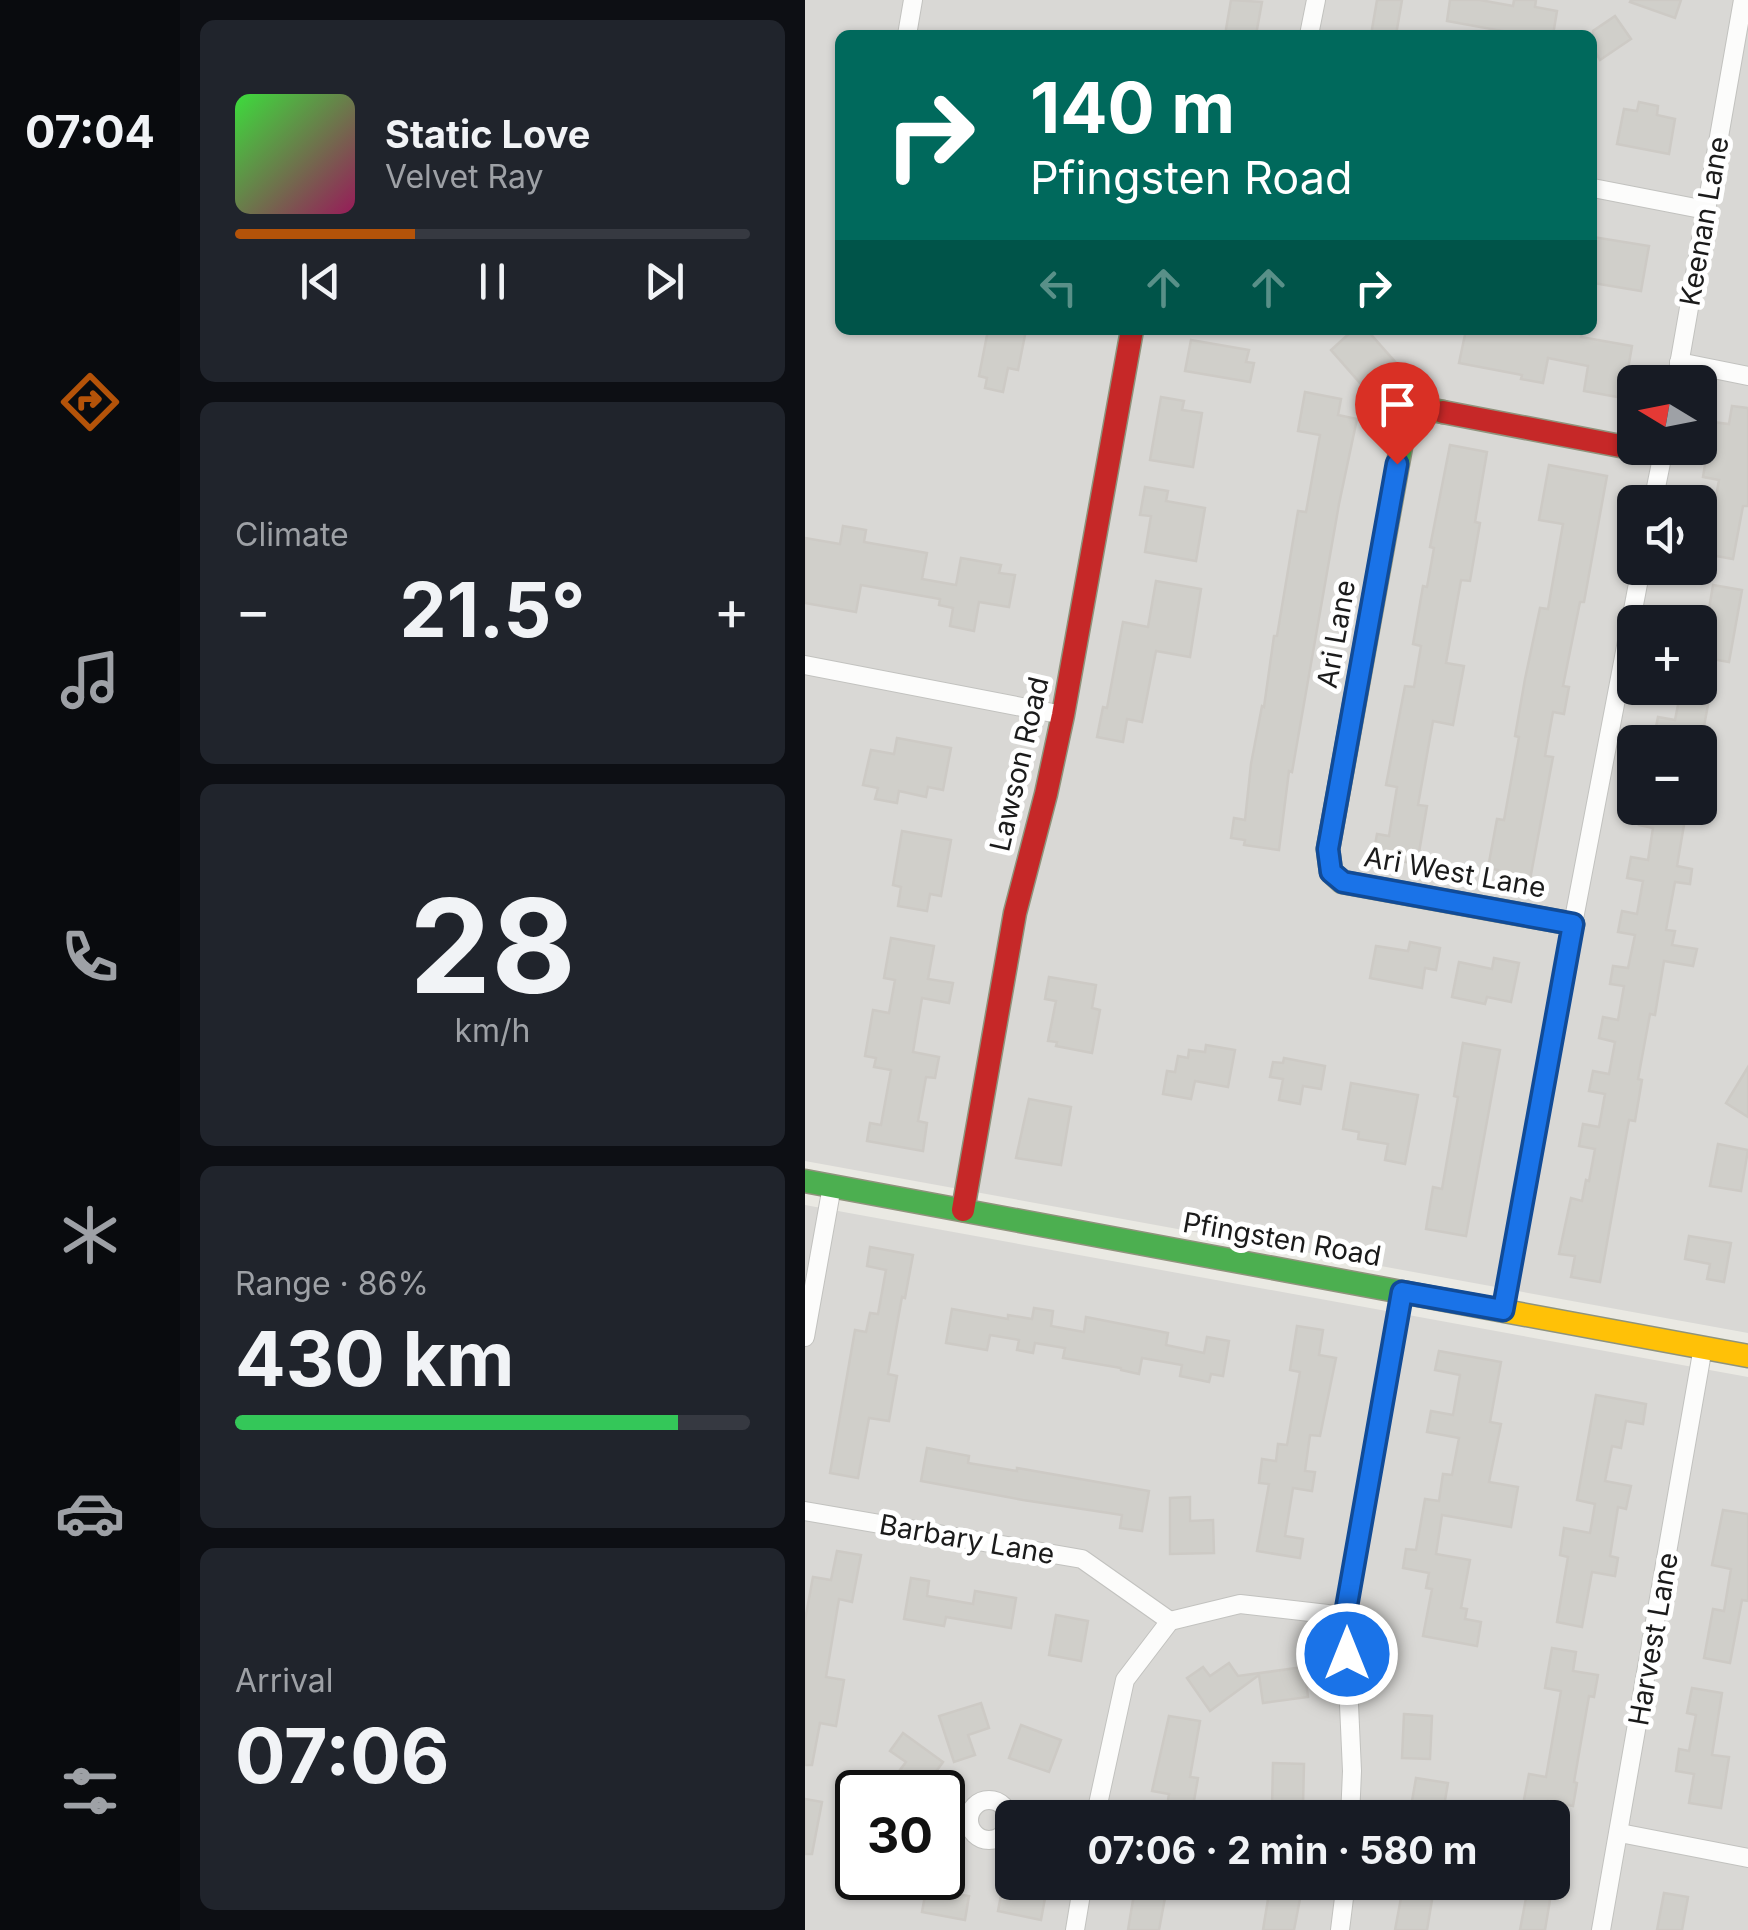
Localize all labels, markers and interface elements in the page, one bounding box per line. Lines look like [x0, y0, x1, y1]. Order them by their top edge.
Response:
text: 140 m [1030, 65, 1235, 150]
icon: right [865, 70, 995, 200]
text: 07:04 [25, 104, 155, 159]
text: Static Love [385, 111, 590, 157]
street label: Keenan Lane [1672, 134, 1736, 308]
text: Pfingsten Road [1030, 150, 1353, 205]
text: Velvet Ray [385, 157, 543, 196]
icon: previous [293, 254, 348, 309]
icon: pause [465, 254, 520, 309]
icon: next [637, 254, 692, 309]
icon: left [1031, 260, 1086, 315]
icon: ahead [1136, 260, 1191, 315]
icon: ahead [1241, 260, 1296, 315]
icon: right [1346, 260, 1401, 315]
pin [1355, 362, 1440, 465]
north arrow [1617, 365, 1717, 465]
map controls [1617, 365, 1717, 825]
icon: directions [55, 367, 125, 437]
icon: arrive [1370, 377, 1425, 432]
button: sound [1617, 485, 1717, 585]
text: Climate [235, 515, 349, 554]
text: 21.5° [399, 564, 586, 655]
text: − [235, 577, 271, 643]
text: + [714, 577, 750, 643]
street label: Ari Lane [1310, 577, 1362, 691]
button: + [1617, 605, 1717, 705]
icon: music [55, 645, 125, 715]
street label: Lawson Road [982, 673, 1056, 855]
button: − [1617, 725, 1717, 825]
street label: Ari West Lane [1362, 839, 1548, 905]
text: 28 [409, 867, 576, 1024]
icon: phone [55, 922, 125, 992]
text: km/h [454, 1011, 531, 1050]
icon: climate [55, 1200, 125, 1270]
street label: Pfingsten Road [1180, 1205, 1384, 1273]
text: Range · 86% [235, 1264, 429, 1303]
text: 430 km [235, 1313, 514, 1404]
icon: car [55, 1478, 125, 1548]
street label: Barbary Lane [877, 1507, 1057, 1571]
street label: Harvest Lane [1621, 1550, 1685, 1728]
position arrow [1295, 1602, 1399, 1706]
text: Arrival [235, 1661, 333, 1700]
text: 07:06 [235, 1710, 450, 1801]
icon: filters [55, 1756, 125, 1826]
speed limit sign: 30 [835, 1770, 965, 1900]
text: 07:06 · 2 min · 580 m [1088, 1827, 1477, 1873]

